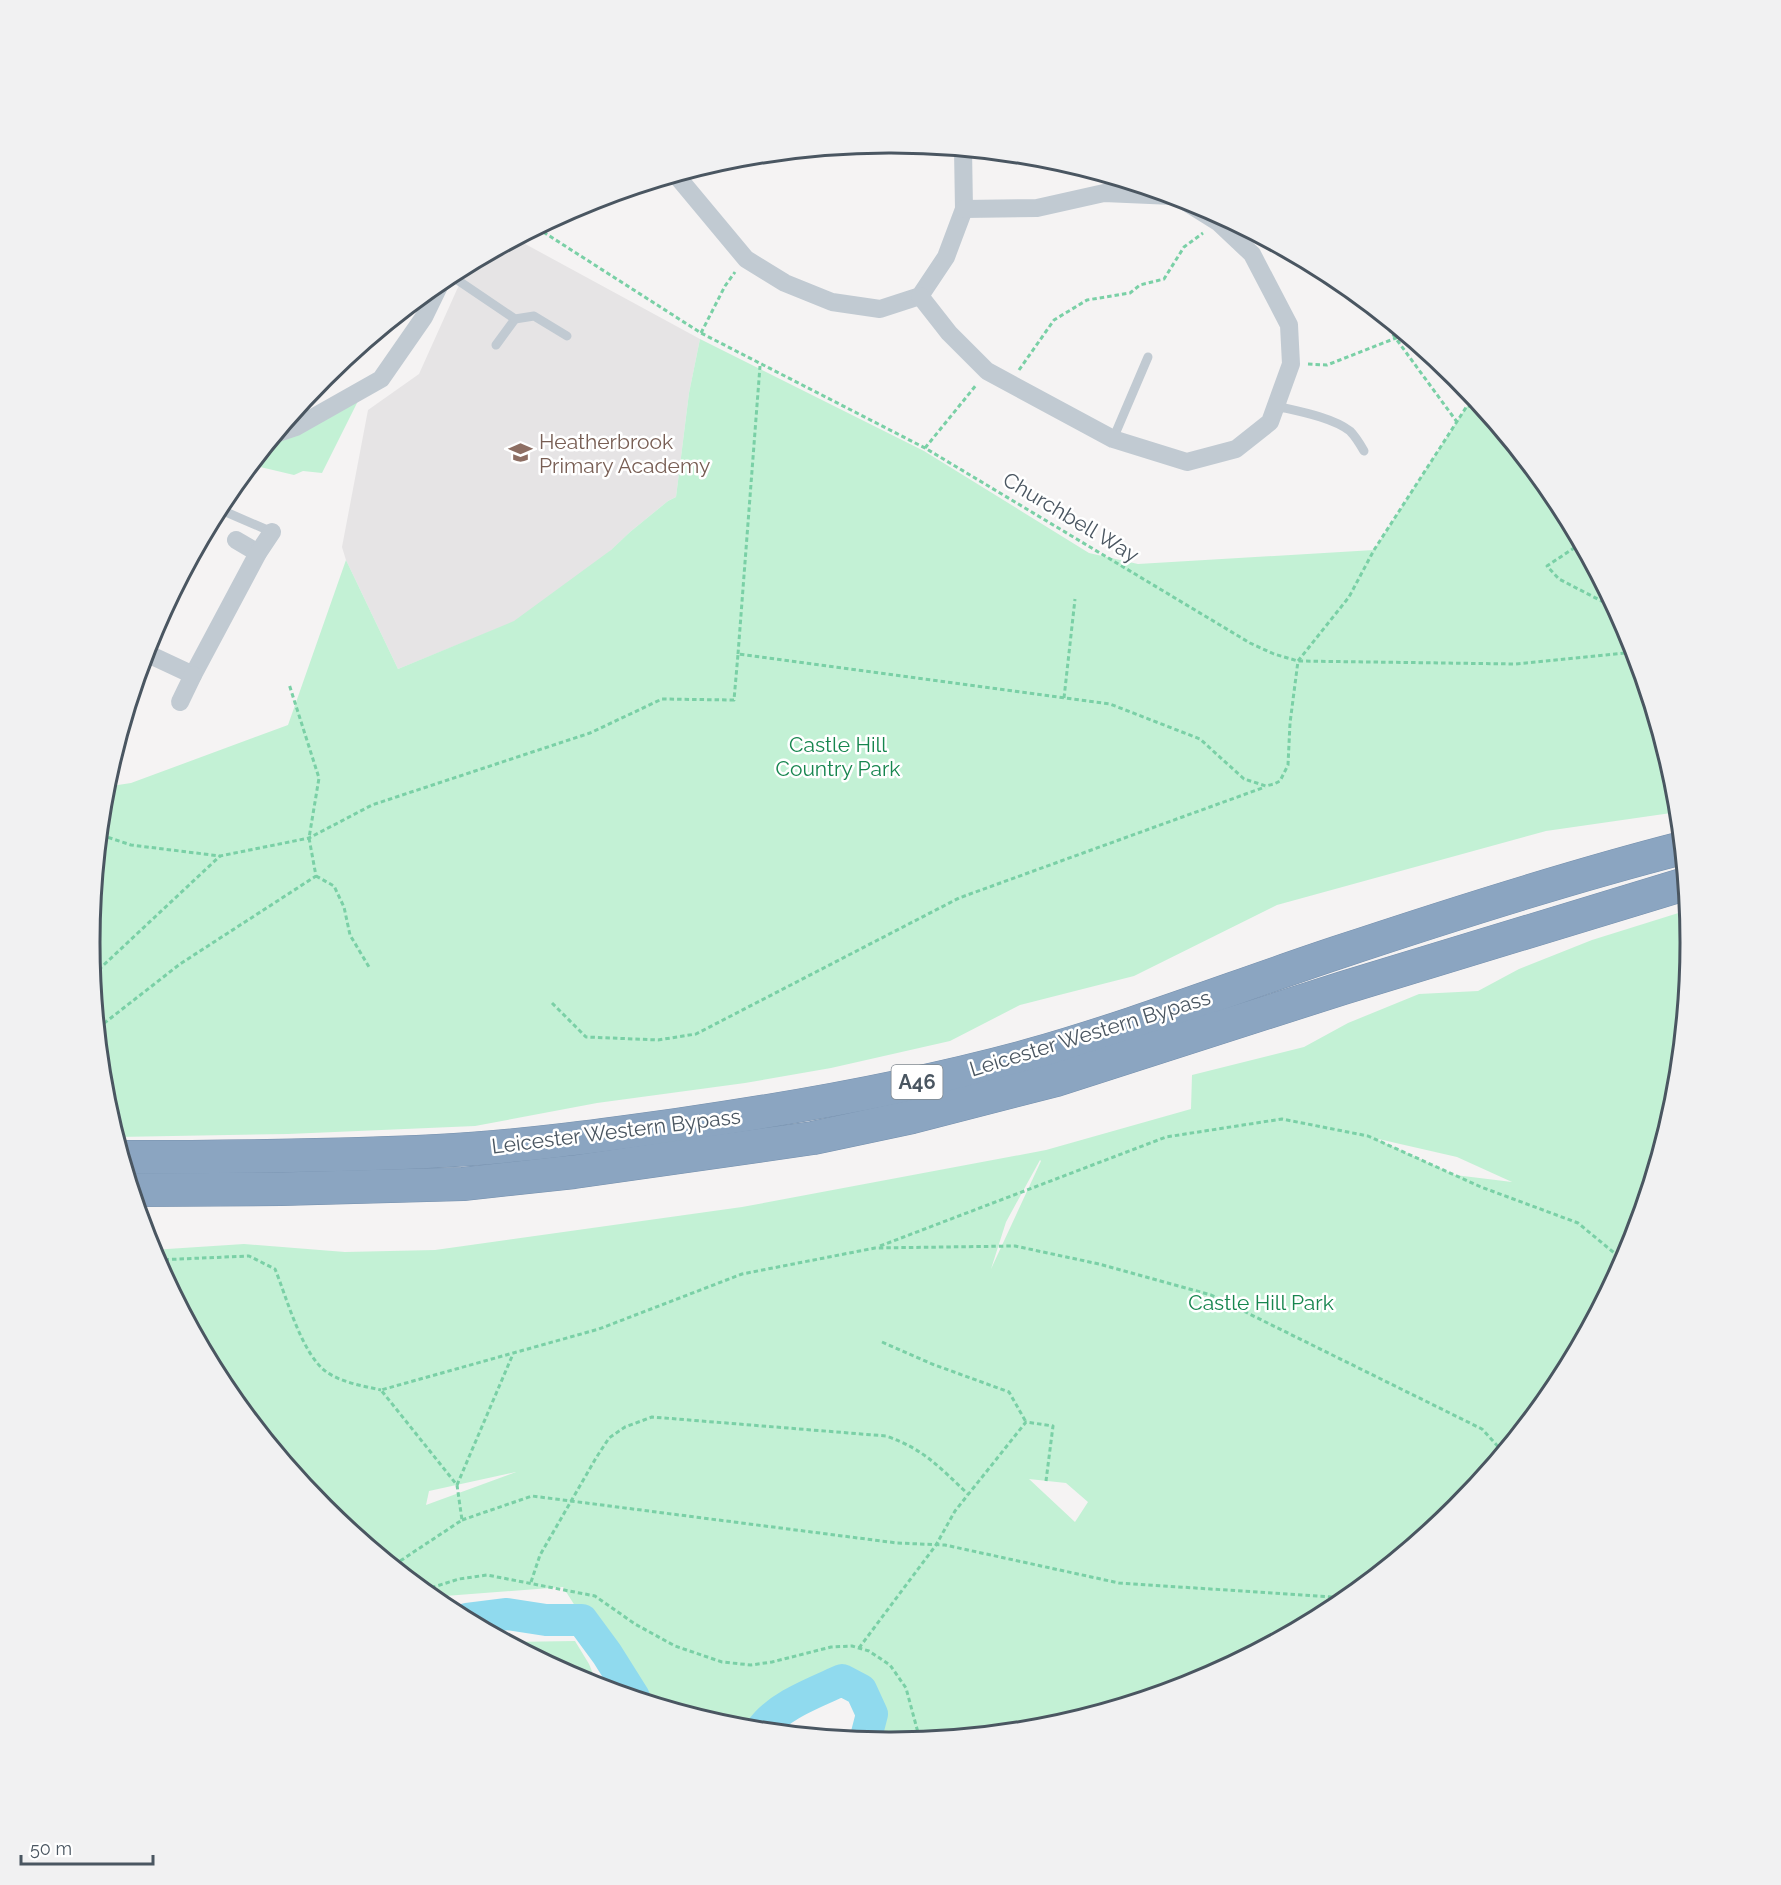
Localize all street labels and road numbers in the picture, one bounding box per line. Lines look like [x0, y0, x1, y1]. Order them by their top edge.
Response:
street label: Churchbell Way [999, 467, 1143, 567]
street label: Leicester Western Bypass [967, 984, 1213, 1082]
road number: A46 [892, 1065, 942, 1099]
street label: Leicester Western Bypass [490, 1103, 742, 1159]

